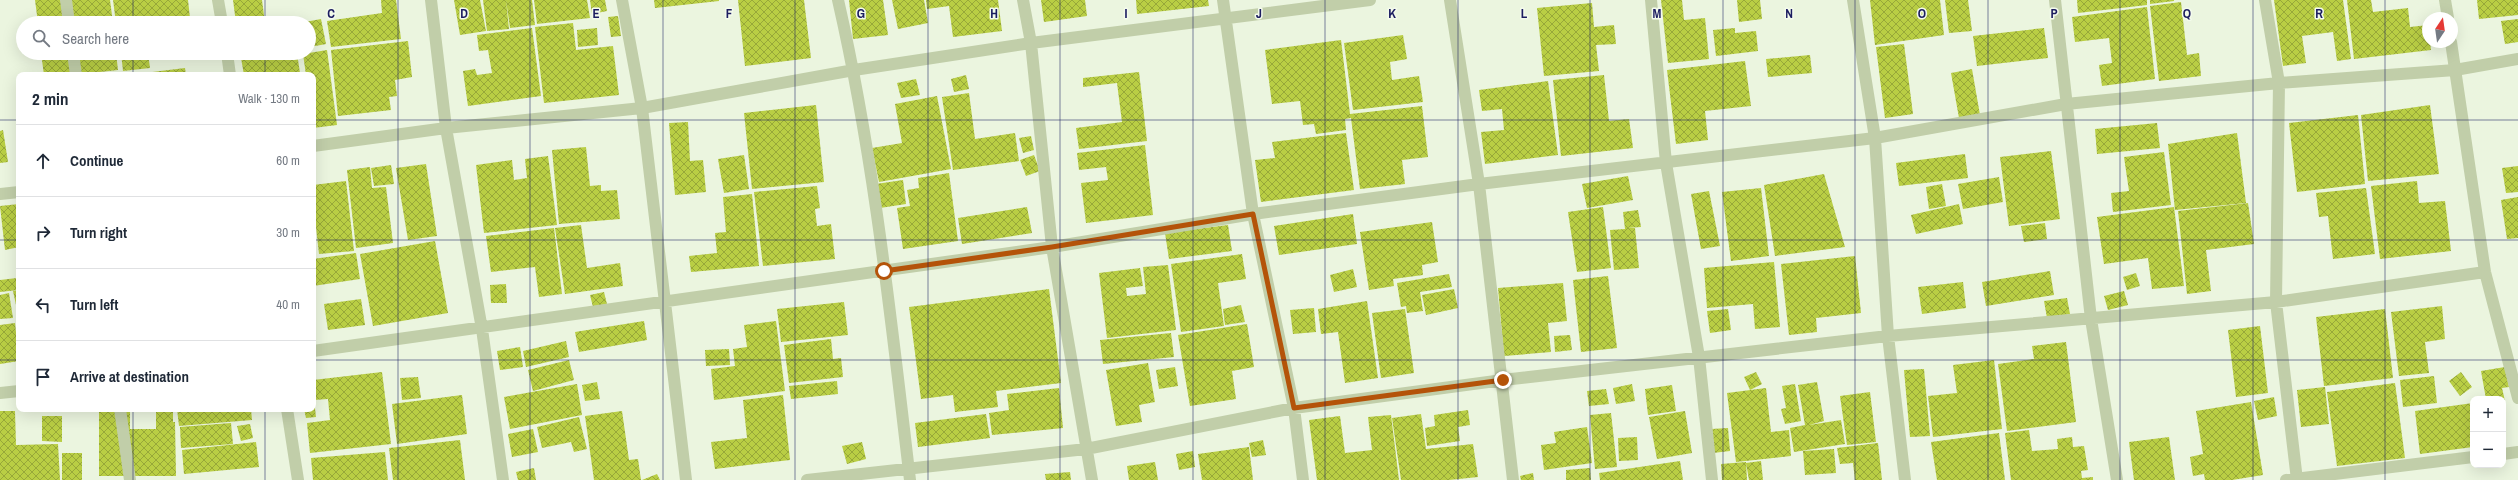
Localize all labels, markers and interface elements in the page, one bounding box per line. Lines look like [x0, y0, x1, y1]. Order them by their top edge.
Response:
text: C [327, 5, 335, 22]
text: D [460, 5, 468, 22]
text: E [592, 5, 600, 22]
text: F [726, 5, 733, 22]
text: G [857, 5, 865, 22]
text: H [990, 5, 998, 22]
text: I [1125, 5, 1128, 22]
text: J [1256, 5, 1262, 22]
text: K [1388, 5, 1396, 22]
text: L [1521, 5, 1528, 22]
text: M [1653, 5, 1662, 22]
text: N [1785, 5, 1793, 22]
text: O [1918, 5, 1926, 22]
text: P [2050, 5, 2058, 22]
text: Q [2183, 5, 2191, 22]
text: R [2315, 5, 2323, 22]
north arrow [2422, 12, 2458, 48]
search box [16, 16, 316, 60]
icon: search [30, 27, 52, 49]
text: Search here [62, 28, 129, 49]
text: 2 min [32, 87, 68, 110]
text: Walk · 130 m [238, 90, 300, 107]
icon: ahead [32, 150, 54, 172]
text: Continue [70, 150, 123, 171]
text: 60 m [276, 152, 300, 169]
icon: right [32, 222, 54, 244]
text: Turn right [70, 222, 127, 243]
text: 30 m [276, 224, 300, 241]
route start [875, 262, 893, 280]
icon: left [32, 294, 54, 316]
text: Turn left [70, 294, 118, 315]
text: 40 m [276, 296, 300, 313]
icon: arrive [32, 366, 54, 388]
text: Arrive at destination [70, 366, 189, 387]
route end [1494, 371, 1512, 389]
map controls [2470, 396, 2506, 468]
button: + [2470, 396, 2506, 432]
button: − [2470, 432, 2506, 468]

